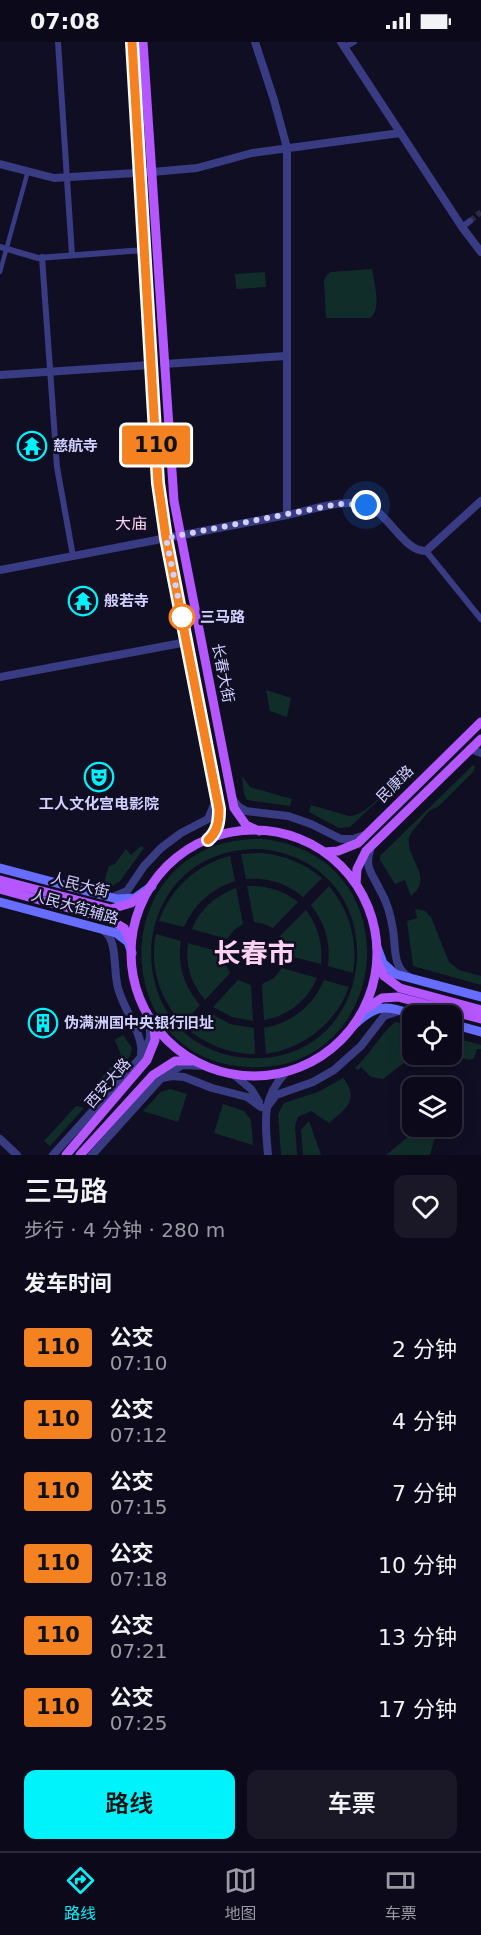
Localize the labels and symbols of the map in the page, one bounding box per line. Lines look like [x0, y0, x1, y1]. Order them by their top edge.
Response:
line badge: 110 [122, 426, 190, 464]
temple icon: 慈航寺 [16, 430, 48, 462]
place label: 慈航寺 [53, 437, 98, 455]
your location [351, 490, 381, 520]
district label: 大庙 [115, 514, 147, 533]
temple icon: 般若寺 [67, 585, 99, 617]
place label: 般若寺 [104, 592, 149, 610]
marker: 三马路 [169, 604, 195, 630]
place label: 三马路 [200, 608, 245, 626]
street label: 长春大街 [208, 642, 238, 704]
theatre icon: 工人文化宫电影院 [83, 761, 115, 793]
street label: 民康路 [373, 762, 417, 806]
place label: 工人文化宫电影院 [39, 795, 159, 813]
street label: 人民大街 [49, 869, 111, 901]
street label: 人民大街辅路 [29, 886, 121, 928]
district label: 长春市 [214, 938, 295, 969]
building icon: 伪满洲国中央银行旧址 [27, 1007, 59, 1039]
place label: 伪满洲国中央银行旧址 [64, 1014, 214, 1032]
street label: 西安大路 [82, 1054, 134, 1112]

